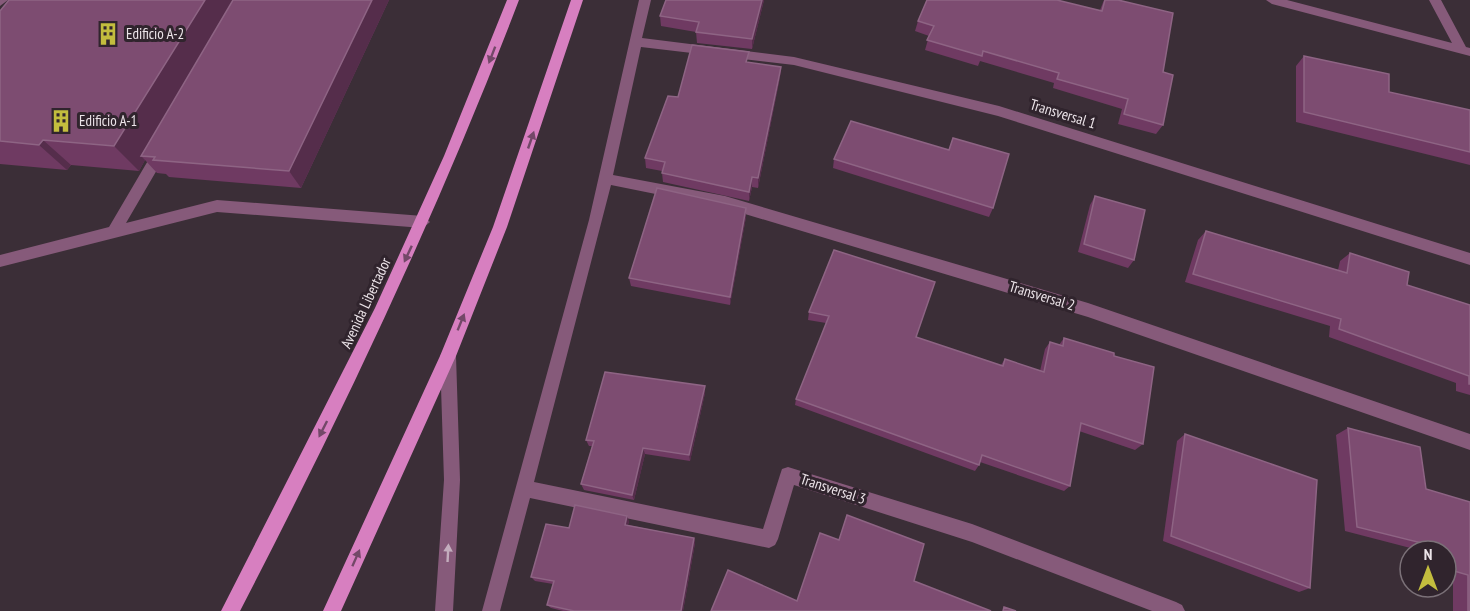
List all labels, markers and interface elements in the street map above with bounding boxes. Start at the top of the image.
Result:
building icon: Edificio A-2 [95,21,121,47]
place label: Edificio A-2 [126,24,184,43]
one-way arrow [487,46,497,64]
street label: Transversal 1 [1028,95,1098,133]
building icon: Edificio A-1 [48,108,74,134]
place label: Edificio A-1 [79,111,137,130]
one-way arrow [526,131,536,149]
one-way arrow [404,245,413,262]
street label: Avenida Libertador [336,254,395,351]
street label: Transversal 2 [1007,277,1077,315]
one-way arrow [457,313,466,331]
one-way arrow [318,421,328,438]
street label: Transversal 3 [798,469,868,508]
north arrow [1398,539,1458,599]
one-way arrow [443,543,452,562]
text: N [1424,544,1432,564]
one-way arrow [352,549,361,566]

